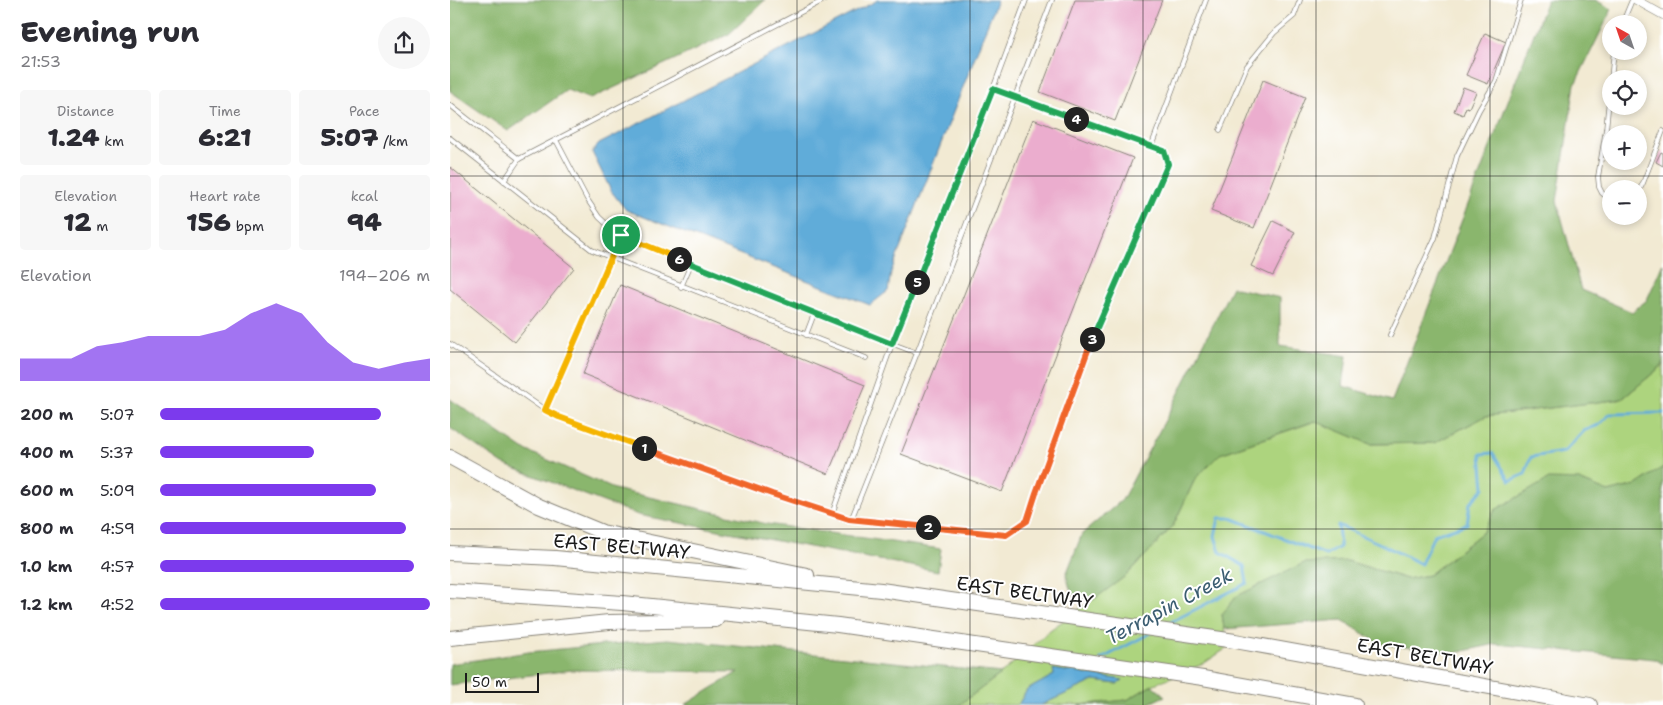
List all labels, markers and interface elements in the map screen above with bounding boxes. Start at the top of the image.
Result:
text: Evening run [20,13,199,51]
north arrow [1602,15,1648,60]
map controls [1602,15,1647,225]
button: share [378,17,430,69]
text: 21:53 [20,51,61,72]
button: locate [1602,70,1647,115]
text: Distance [57,102,114,120]
text: Time [209,102,241,120]
text: Pace [349,102,380,120]
pin: 4 [1064,106,1088,132]
text: 4 [1072,110,1081,128]
text: 1.24 [47,120,100,154]
text: 6:21 [198,120,252,154]
text: 5:07 [320,120,378,154]
button: + [1602,125,1647,170]
text: km [100,132,124,150]
text: /km [378,132,408,150]
button: − [1602,180,1647,225]
text: Elevation [54,187,117,205]
text: Heart rate [189,187,261,205]
text: kcal [351,187,378,205]
text: 12 [63,205,92,239]
text: 156 [186,205,231,239]
text: 94 [347,205,382,239]
pin [600,214,642,256]
text: m [92,217,108,235]
text: bpm [231,217,264,235]
icon: arrive [607,221,635,249]
pin: 6 [666,246,692,272]
text: 6 [675,250,684,268]
text: Elevation [20,265,92,286]
text: 194–206 m [339,265,430,286]
pin: 5 [904,270,930,294]
text: 5 [913,273,922,291]
pin: 3 [1080,326,1104,352]
text: 3 [1088,330,1097,348]
text: 200 m [20,404,73,425]
text: 5:07 [100,404,135,425]
pin: 1 [632,436,656,460]
text: 1 [641,439,648,457]
text: 400 m [20,442,74,463]
text: 5:37 [100,442,134,463]
text: 600 m [20,480,74,501]
text: 5:09 [100,480,135,501]
pin: 2 [916,514,940,540]
text: 800 m [20,518,74,539]
text: 4:59 [100,518,135,539]
text: 2 [924,518,933,536]
street label: EAST BELTWAY [552,528,692,565]
text: 1.0 km [20,556,72,577]
text: 4:57 [100,556,135,577]
water label: Terrapin Creek [1101,561,1238,651]
street label: EAST BELTWAY [955,571,1095,615]
text: 1.2 km [20,594,73,615]
text: 4:52 [100,594,135,615]
street label: EAST BELTWAY [1355,632,1495,681]
scale bar [465,670,539,693]
text: 50 m [472,673,507,691]

